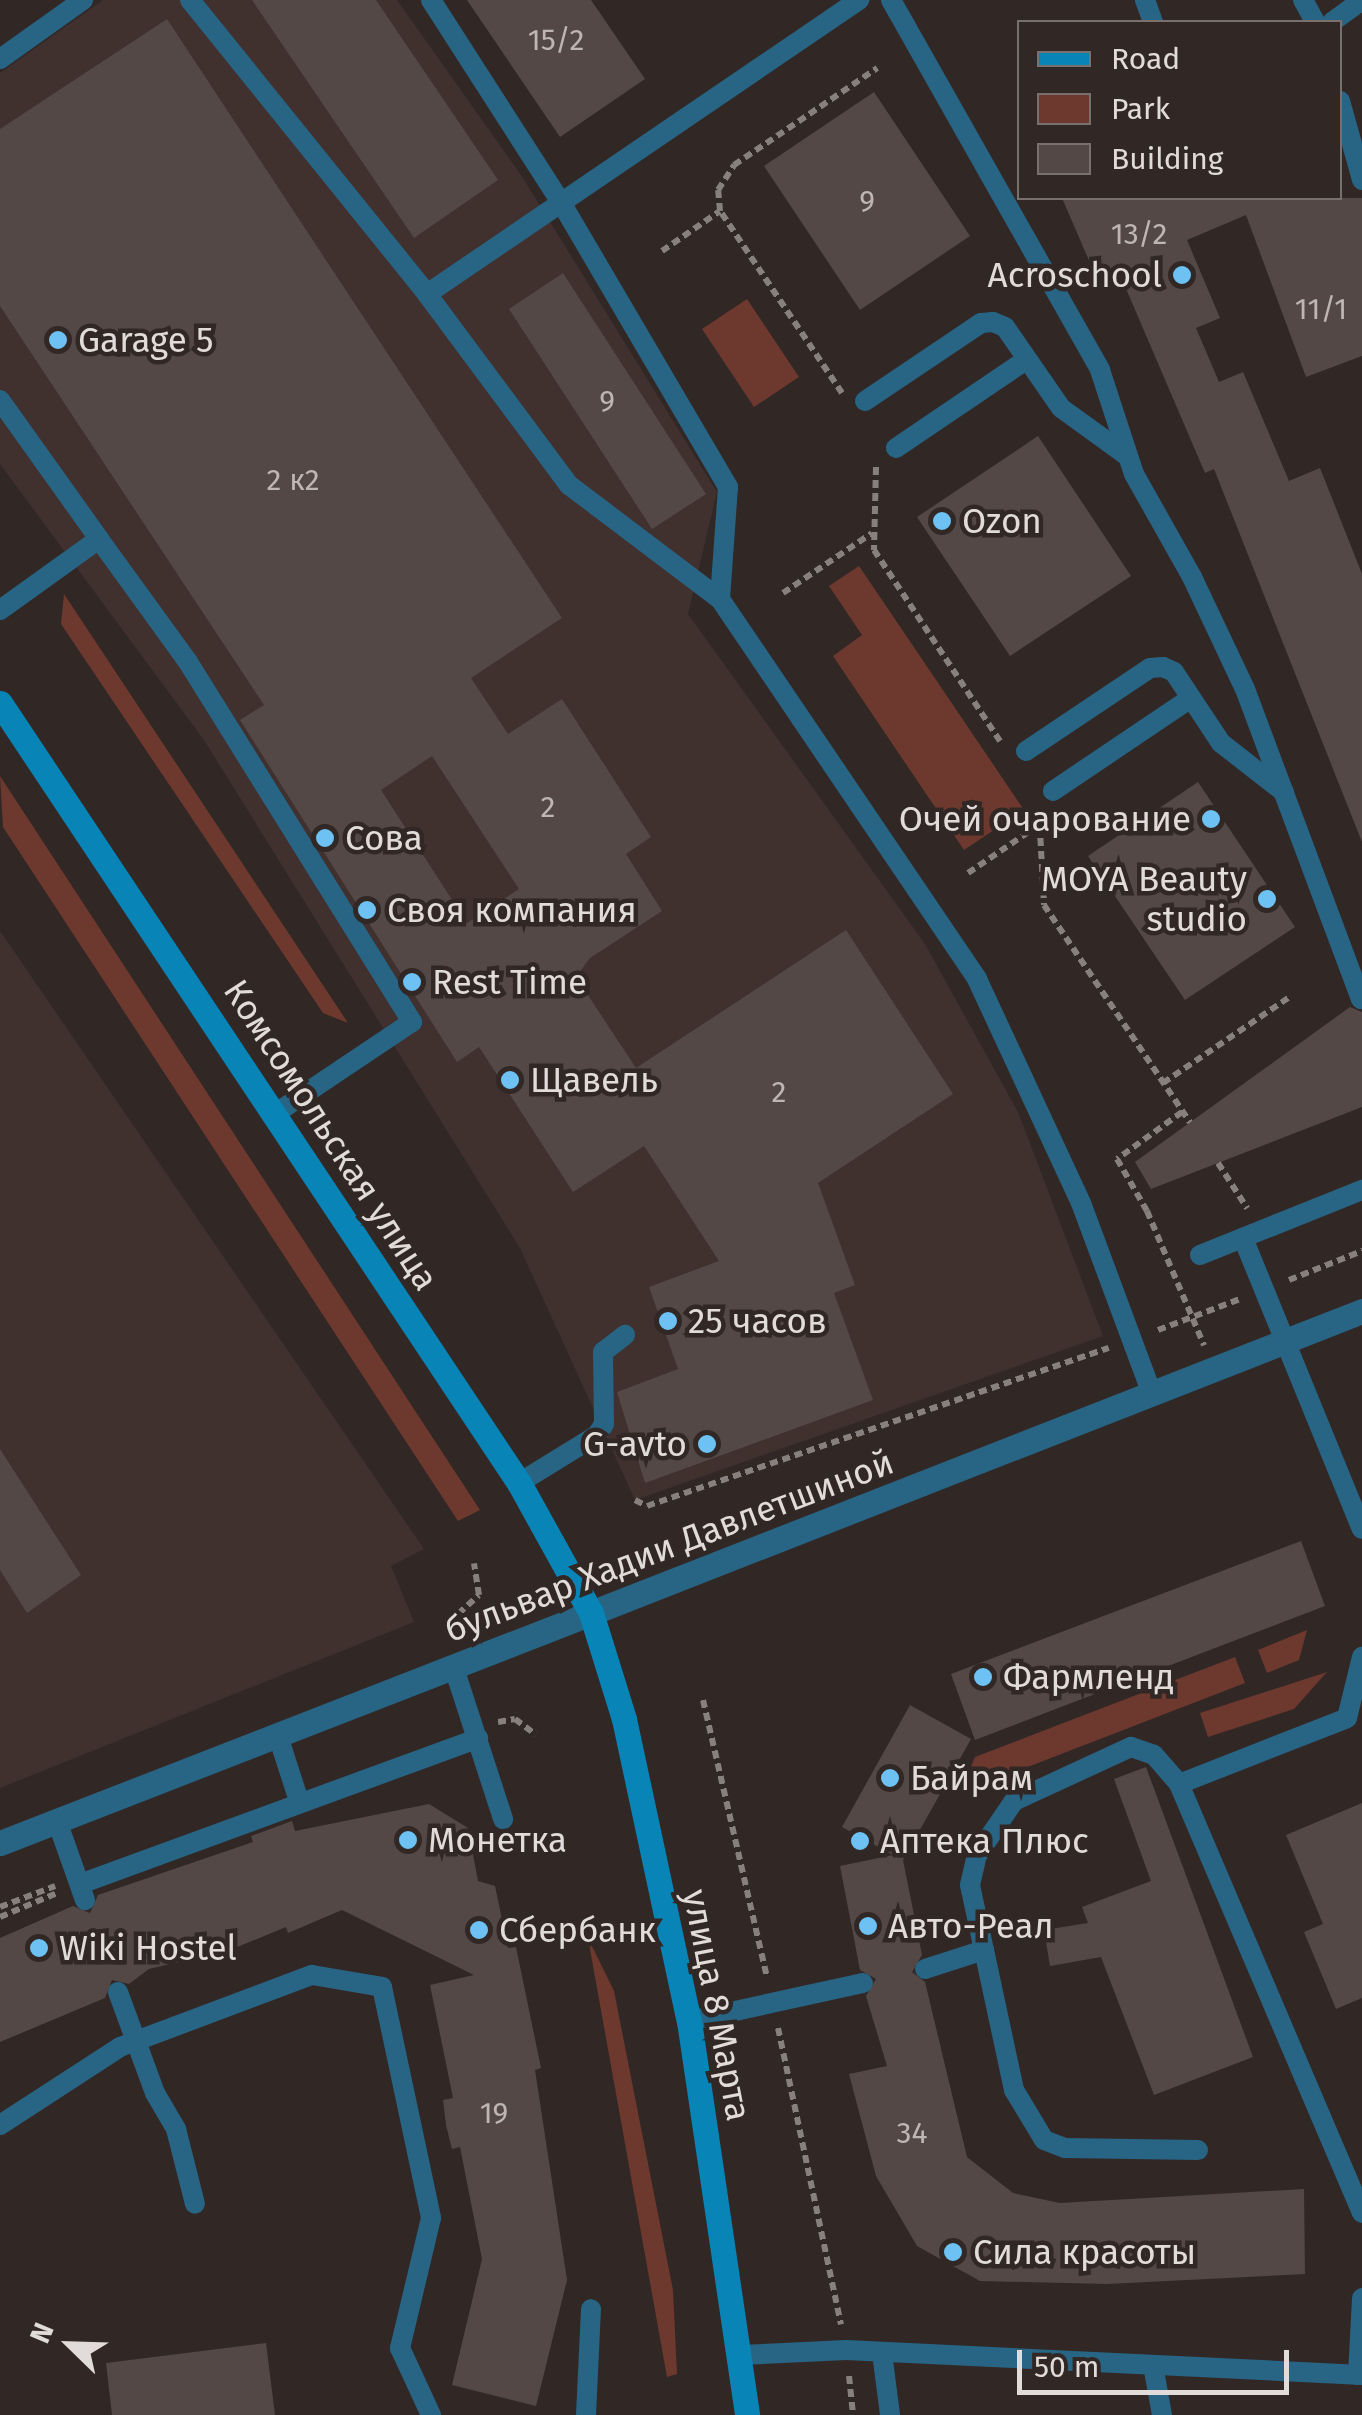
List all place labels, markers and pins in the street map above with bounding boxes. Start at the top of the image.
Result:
place label: Acroschool [988,254,1162,296]
marker: Acroschool [1171,264,1193,286]
place label: Garage 5 [78,319,214,361]
marker: Garage 5 [47,329,69,351]
place label: Ozon [962,500,1042,542]
marker: Ozon [931,510,953,532]
place label: Очей очарование [899,798,1191,840]
marker: Очей очарование [1200,808,1222,830]
place label: Сова [345,817,423,859]
marker: Сова [314,827,336,849]
place label: MOYA Beauty studio [1041,858,1247,940]
marker: MOYA Beauty studio [1256,888,1278,910]
place label: Своя компания [387,889,637,931]
marker: Своя компания [356,899,378,921]
place label: Rest Time [432,961,587,1003]
marker: Rest Time [401,971,423,993]
place label: Щавель [530,1059,658,1101]
marker: Щавель [499,1069,521,1091]
place label: 25 часов [688,1300,827,1342]
marker: 25 часов [657,1310,679,1332]
place label: G-avto [583,1423,687,1465]
marker: G-avto [696,1433,718,1455]
place label: Фармленд [1003,1656,1174,1698]
marker: Фармленд [972,1666,994,1688]
place label: Байрам [910,1757,1033,1799]
marker: Байрам [879,1767,901,1789]
place label: Монетка [428,1819,567,1861]
place label: Аптека Плюс [880,1820,1089,1862]
marker: Монетка [397,1829,419,1851]
marker: Аптека Плюс [849,1830,871,1852]
place label: Авто-Реал [888,1905,1054,1947]
place label: Сбербанк [499,1909,656,1951]
marker: Авто-Реал [857,1915,879,1937]
marker: Сбербанк [468,1919,490,1941]
place label: Wiki Hostel [59,1927,237,1969]
marker: Wiki Hostel [28,1937,50,1959]
place label: Сила красоты [973,2231,1196,2273]
marker: Сила красоты [942,2241,964,2263]

